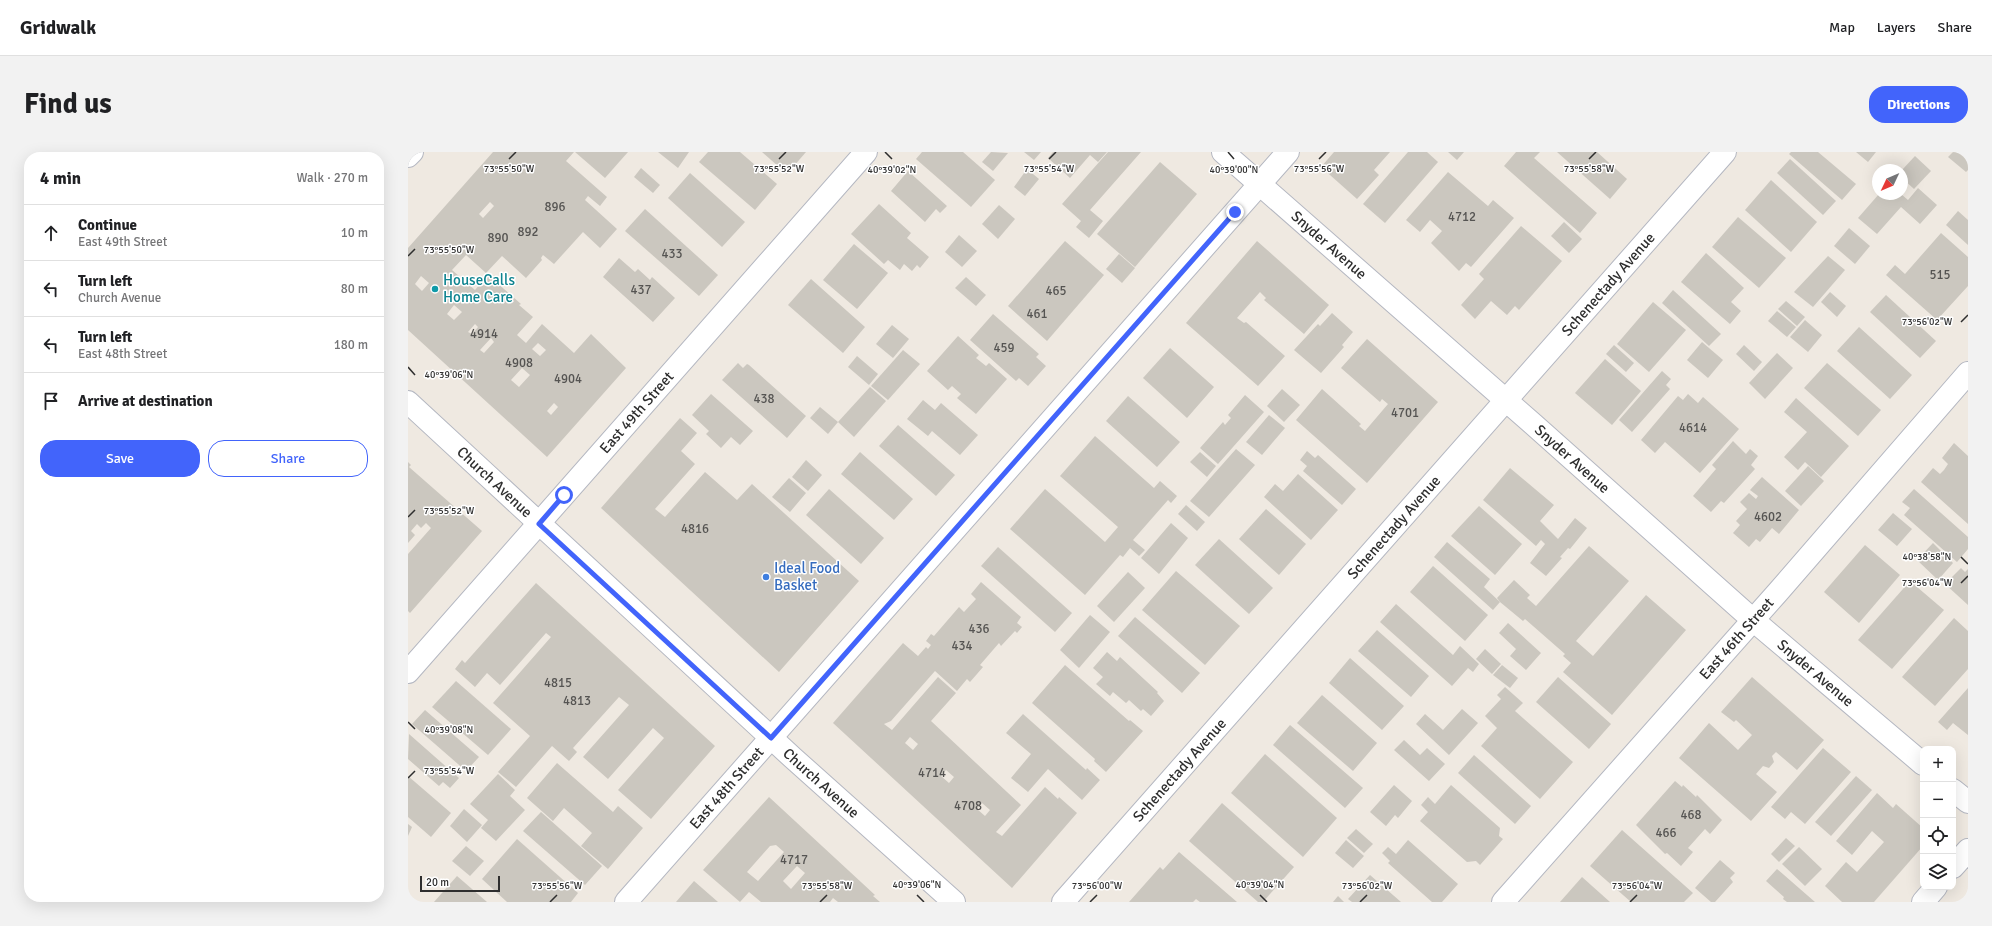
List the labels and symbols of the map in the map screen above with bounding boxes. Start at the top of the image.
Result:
text: 73°55'50"W [484,163,535,175]
text: 73°55'52"W [754,163,805,175]
text: 73°55'54"W [1024,163,1075,175]
text: 73°55'56"W [1294,163,1345,175]
text: 73°55'58"W [1564,163,1615,175]
text: 40°39'02"N [868,164,916,176]
text: 40°39'00"N [1210,164,1258,176]
north arrow [1872,164,1908,200]
house number: 896 [544,199,566,215]
route end [1226,203,1244,221]
street label: Snyder Avenue [1288,207,1370,283]
house number: 4712 [1448,209,1476,225]
house number: 892 [517,224,539,240]
street label: Schenectady Avenue [1558,229,1659,340]
house number: 890 [487,230,509,246]
text: 73°55'50"W [424,244,475,256]
house number: 433 [661,246,683,262]
house number: 515 [1929,267,1951,283]
place label: HouseCalls Home Care [443,271,515,306]
house number: 437 [630,282,652,298]
house number: 465 [1045,283,1067,299]
marker: HouseCalls Home Care [430,284,440,294]
house number: 461 [1026,306,1048,322]
text: 73°56'02"W [1902,316,1953,328]
house number: 4914 [470,326,498,342]
house number: 459 [993,340,1015,356]
house number: 4908 [505,355,533,371]
street label: East 49th Street [596,368,678,457]
text: 40°39'06"N [425,369,473,381]
house number: 4904 [554,371,582,387]
house number: 438 [753,391,775,407]
house number: 4701 [1391,405,1419,421]
house number: 4614 [1679,420,1707,436]
street label: Snyder Avenue [1531,421,1614,497]
street label: Church Avenue [453,443,536,521]
street label: Schenectady Avenue [1343,472,1444,583]
route start [555,486,573,504]
text: 73°55'52"W [424,505,475,517]
house number: 4602 [1754,509,1782,525]
house number: 4816 [681,521,709,537]
text: 40°38'58"N [1903,551,1951,563]
place label: Ideal Food Basket [774,559,840,594]
marker: Ideal Food Basket [761,572,771,582]
text: 73°56'04"W [1902,577,1953,589]
street label: East 46th Street [1696,594,1778,683]
house number: 436 [968,621,990,637]
street label: Snyder Avenue [1774,636,1857,710]
house number: 434 [951,638,973,654]
house number: 4815 [544,675,572,691]
house number: 4813 [563,693,591,709]
street label: Schenectady Avenue [1129,715,1230,825]
text: 40°39'08"N [425,724,473,736]
street label: East 48th Street [686,743,767,833]
street label: Church Avenue [779,744,863,822]
text: 73°55'54"W [424,765,475,777]
house number: 4714 [918,765,946,781]
house number: 4708 [954,798,982,814]
house number: 468 [1680,807,1702,823]
house number: 466 [1655,825,1677,841]
house number: 4717 [780,852,808,868]
scale bar [420,874,500,893]
text: 40°39'06"N [893,879,941,891]
text: 40°39'04"N [1236,879,1284,891]
text: 73°55'56"W [532,880,583,892]
text: 73°55'58"W [802,880,853,892]
text: 73°56'00"W [1072,880,1123,892]
text: 73°56'02"W [1342,880,1393,892]
text: 73°56'04"W [1612,880,1663,892]

